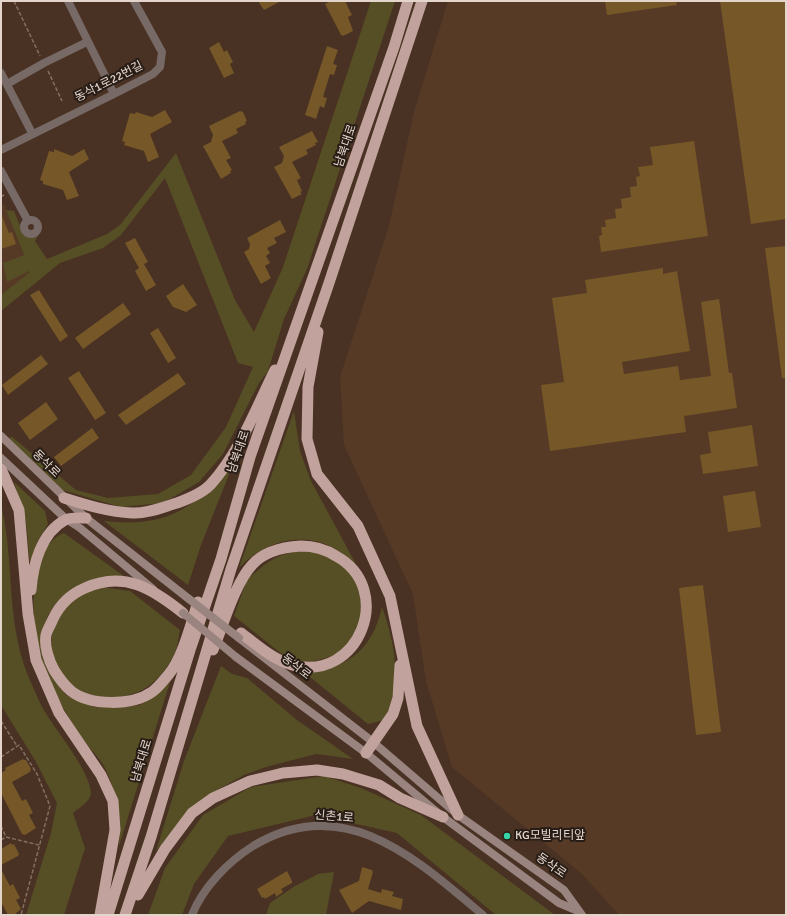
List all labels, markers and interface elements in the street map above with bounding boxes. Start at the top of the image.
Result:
street label: 동삭1로22번길 [72,59,146,105]
street label: 남북대로 [332,123,360,169]
street label: 남북대로 [225,429,253,475]
street label: 동삭로 [29,447,63,481]
street label: 동삭로 [279,651,313,683]
street label: 남북대로 [129,738,155,784]
street label: 신촌1로 [314,808,354,826]
place label: KG모빌리티앞 [515,829,585,843]
marker: KG모빌리티앞 [502,831,512,841]
street label: 동삭로 [533,851,569,881]

